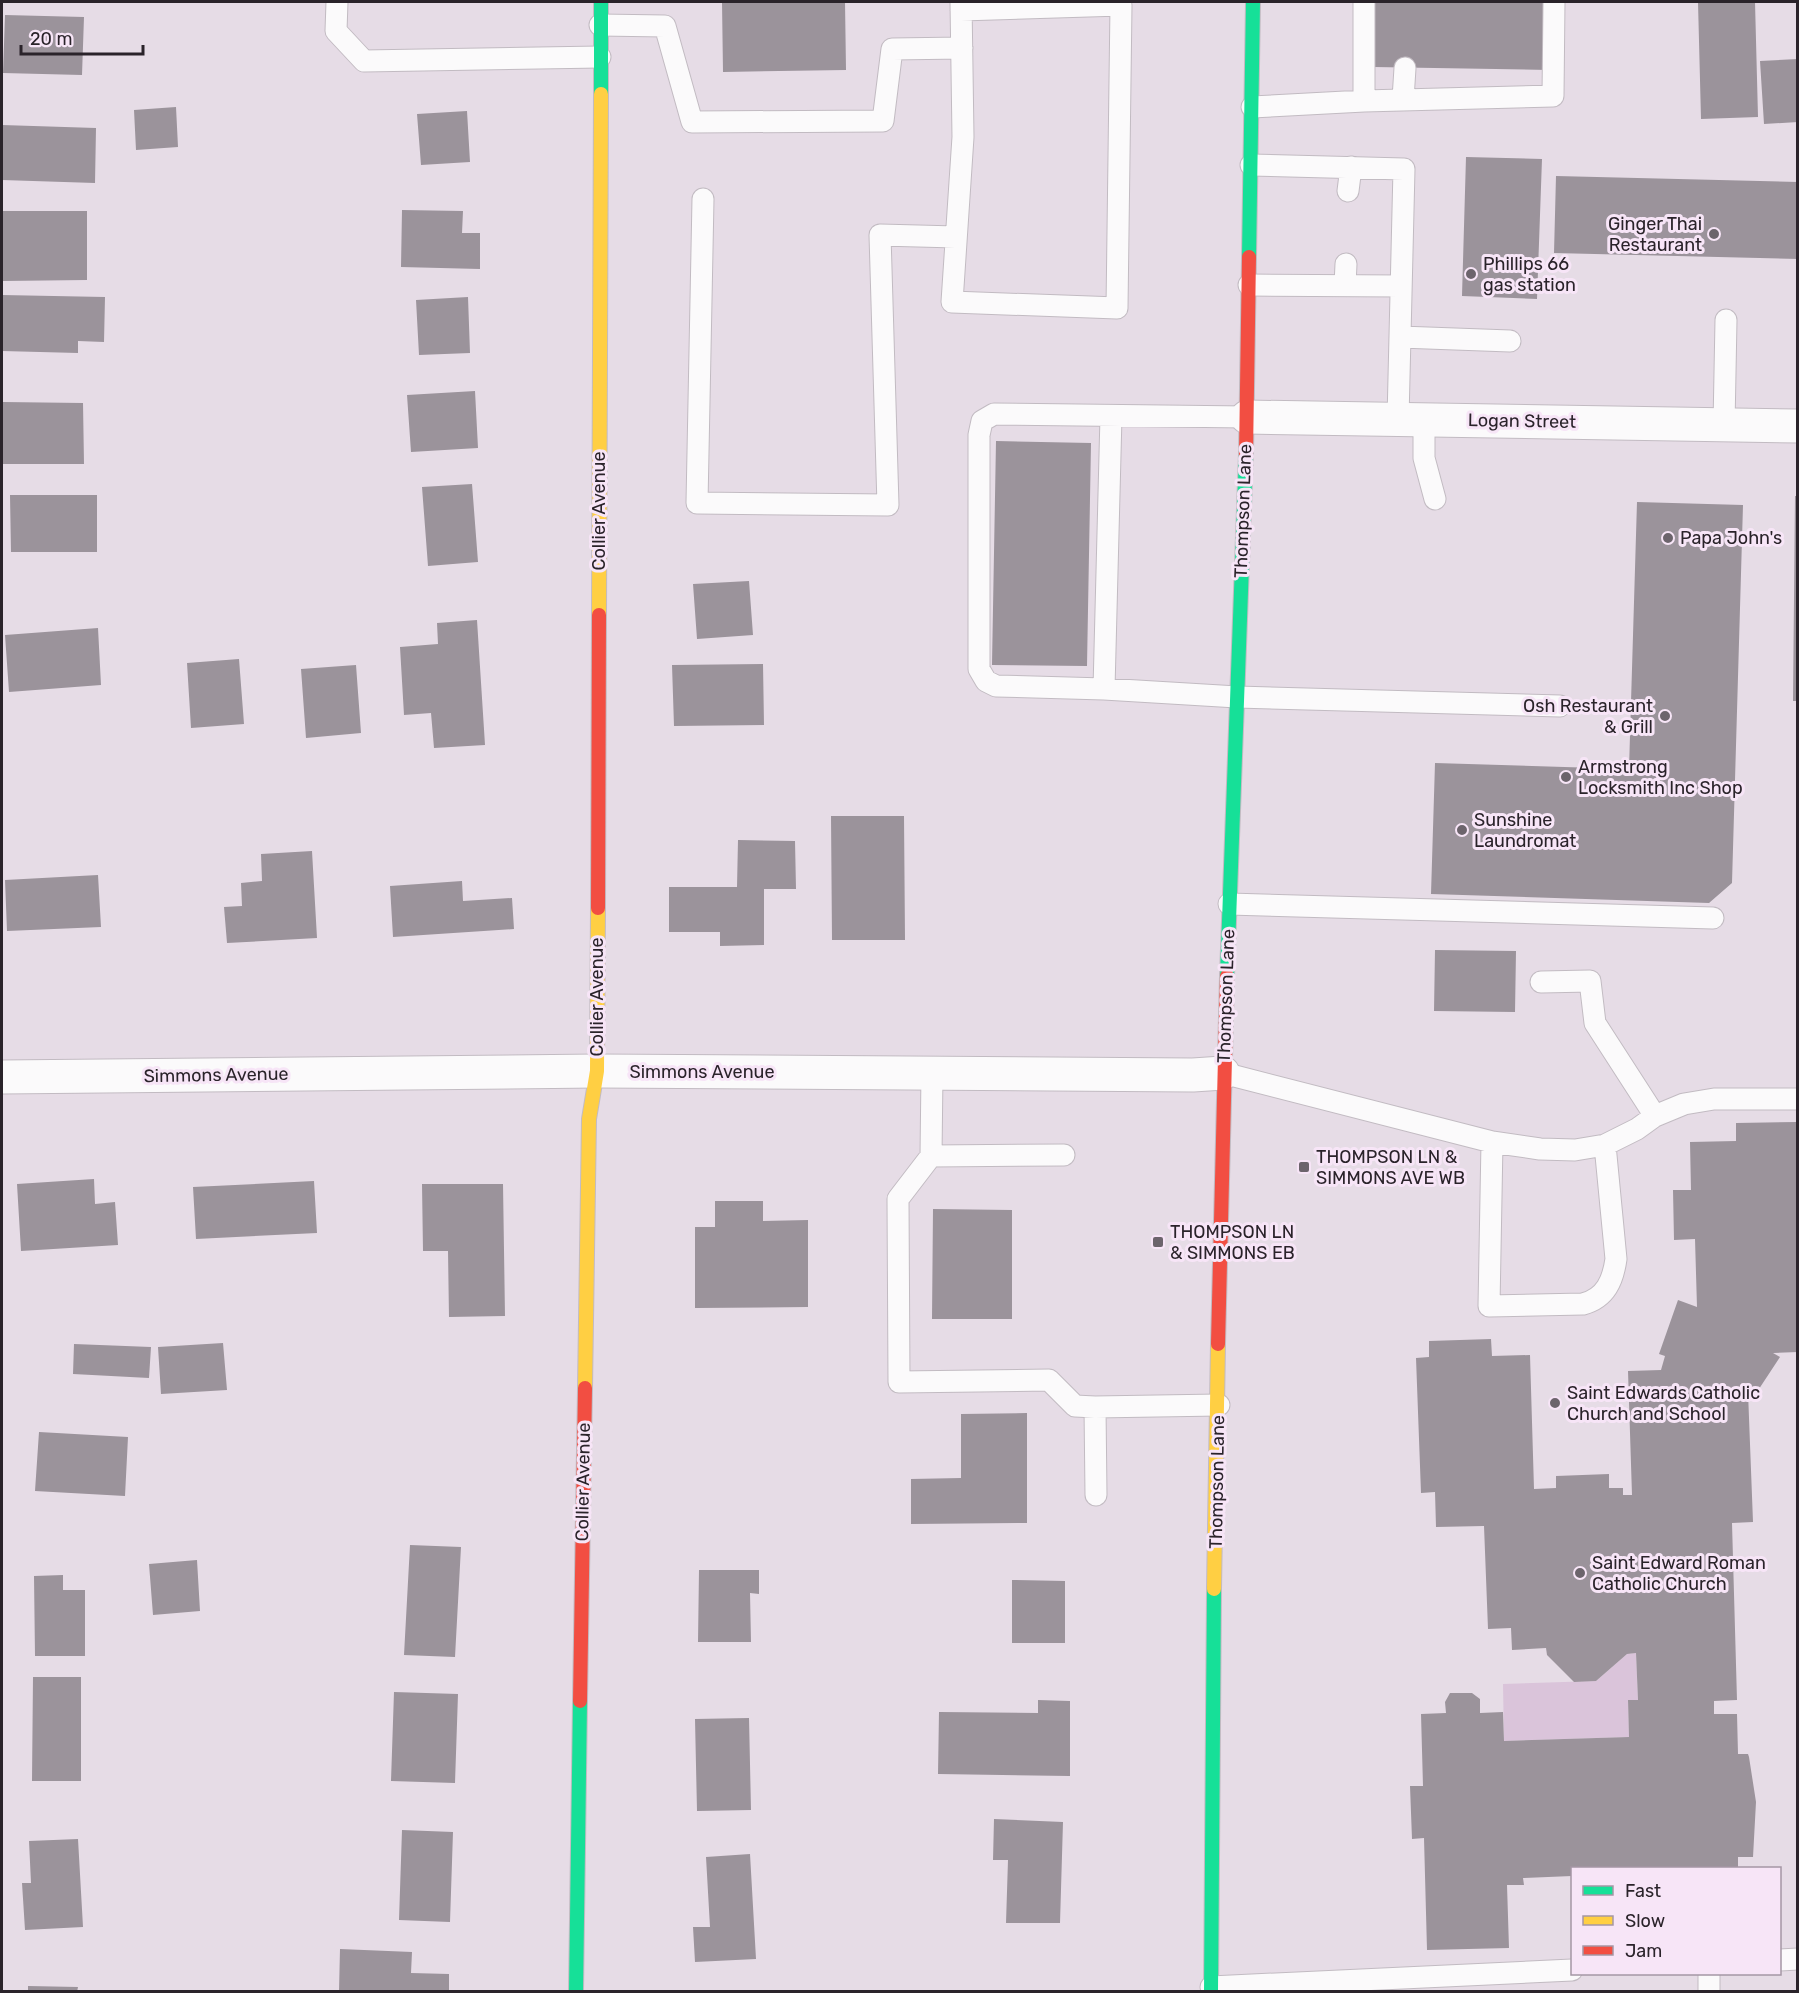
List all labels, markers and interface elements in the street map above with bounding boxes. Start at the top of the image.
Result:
scale bar [21,18,142,56]
text: 20 m [30,28,72,50]
place label: Ginger Thai Restaurant [1608,213,1702,256]
marker: Ginger Thai Restaurant [1707,227,1721,241]
place label: Phillips 66 gas station [1483,253,1576,296]
marker: Phillips 66 gas station [1464,267,1478,281]
street label: Logan Street [1468,409,1576,433]
street label: Thompson Lane [1230,444,1256,578]
street label: Collier Avenue [588,452,610,570]
place label: Papa John's [1680,527,1782,549]
marker: Papa John's [1661,531,1675,545]
place label: Osh Restaurant & Grill [1523,695,1653,738]
marker: Osh Restaurant & Grill [1658,709,1672,723]
place label: Armstrong Locksmith Inc Shop [1578,756,1743,799]
marker: Armstrong Locksmith Inc Shop [1559,770,1573,784]
place label: Sunshine Laundromat [1474,809,1576,852]
marker: Sunshine Laundromat [1455,823,1469,837]
street label: Thompson Lane [1213,929,1239,1063]
street label: Collier Avenue [586,938,608,1056]
street label: Simmons Avenue [630,1061,774,1083]
street label: Simmons Avenue [143,1063,289,1087]
place label: THOMPSON LN & SIMMONS AVE WB [1316,1146,1465,1189]
marker: THOMPSON LN & SIMMONS AVE WB [1297,1160,1311,1174]
place label: THOMPSON LN & SIMMONS EB [1170,1221,1295,1264]
marker: THOMPSON LN & SIMMONS EB [1151,1235,1165,1249]
place label: Saint Edwards Catholic Church and School [1567,1382,1760,1425]
marker: Saint Edwards Catholic Church and School [1548,1396,1562,1410]
street label: Thompson Lane [1205,1415,1229,1549]
street label: Collier Avenue [571,1422,595,1542]
place label: Saint Edward Roman Catholic Church [1592,1552,1766,1595]
marker: Saint Edward Roman Catholic Church [1573,1566,1587,1580]
legend [1571,1867,1781,1975]
text: Fast [1625,1880,1661,1902]
text: Slow [1625,1910,1665,1932]
text: Jam [1625,1940,1662,1962]

